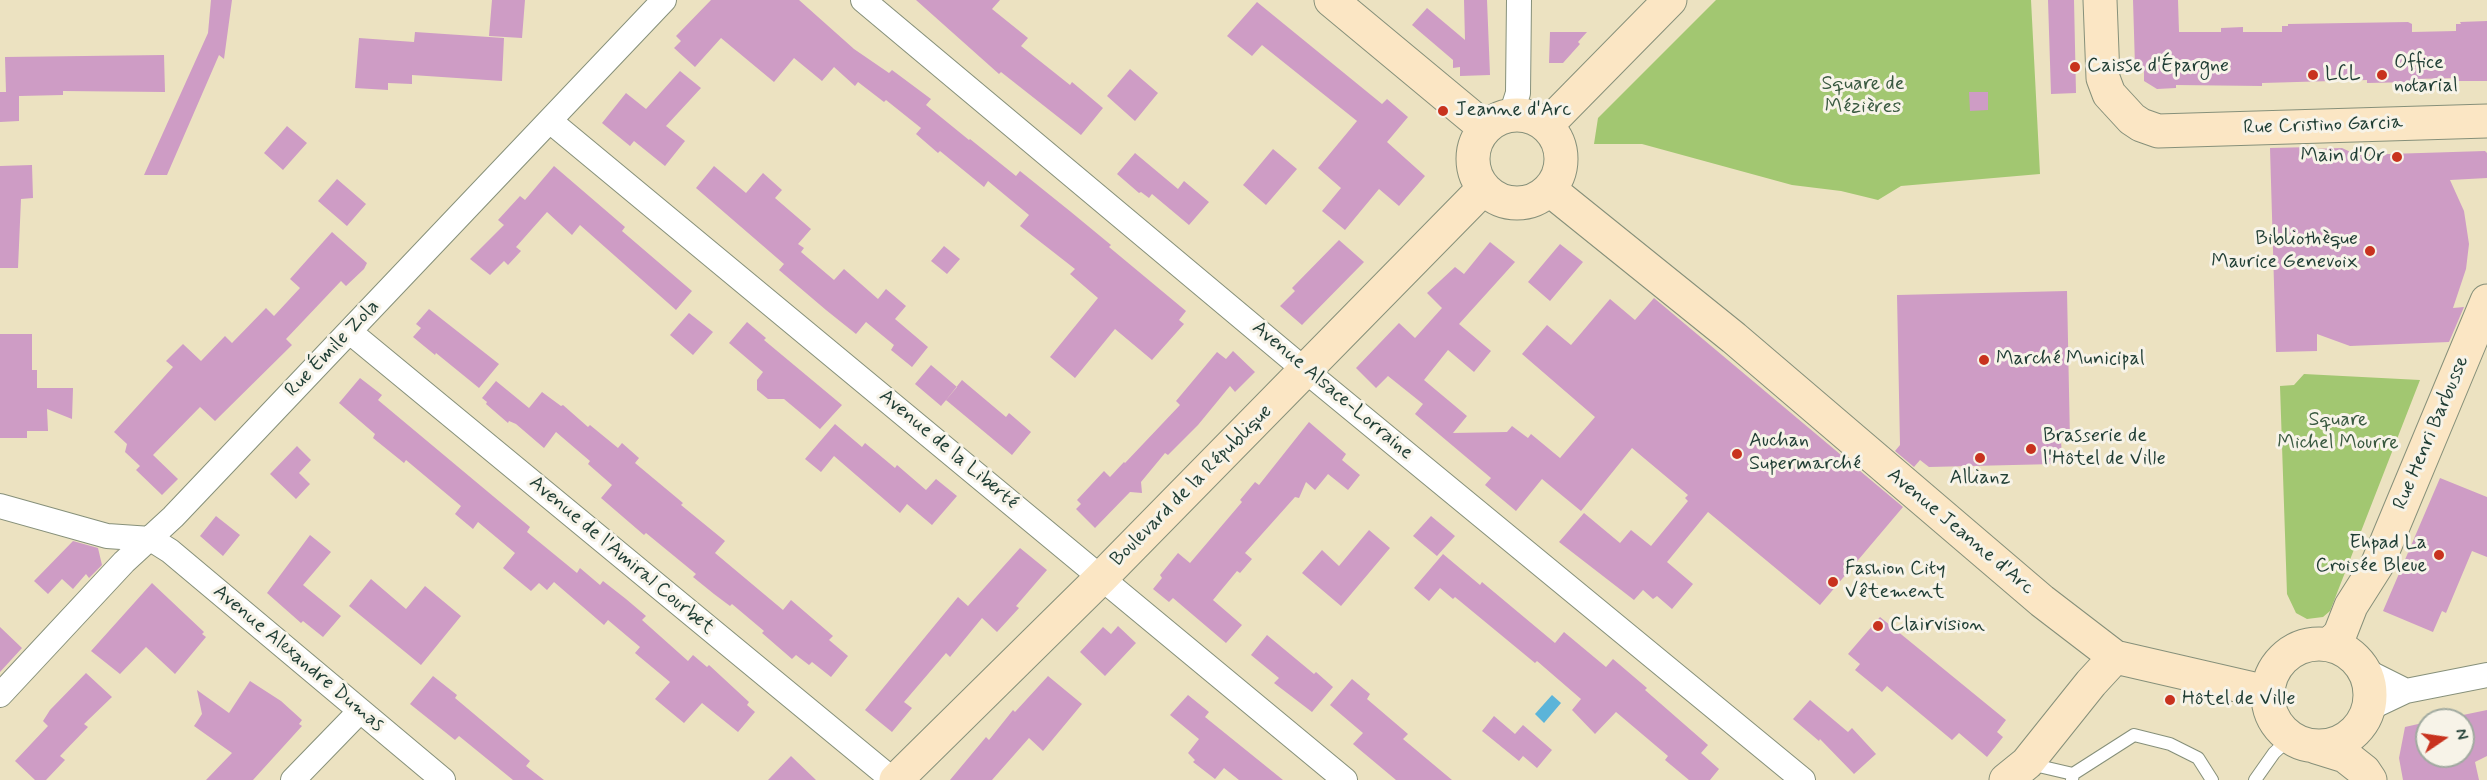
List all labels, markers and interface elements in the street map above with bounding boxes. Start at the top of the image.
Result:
place label: Office notarial [2394,52,2458,99]
place label: Caisse d'Épargne [2087,55,2229,79]
marker: Caisse d'Épargne [2068,60,2082,74]
place label: LCL [2325,63,2361,87]
marker: LCL [2306,68,2320,82]
marker: Office notarial [2375,68,2389,82]
park label: Square de Mézières [1821,73,1905,120]
place label: Jeanne d'Arc [1455,99,1572,123]
marker: Jeanne d'Arc [1436,104,1450,118]
street label: Rue Cristino Garcia [2243,111,2403,141]
place label: Main d'Or [2300,145,2385,169]
marker: Main d'Or [2390,150,2404,164]
place label: Bibliothèque Maurice Genevoix [2211,228,2358,275]
marker: Bibliothèque Maurice Genevoix [2363,244,2377,258]
street label: Rue Émile Zola [281,295,385,403]
street label: Avenue Alsace-Lorraine [1246,316,1418,466]
place label: Marché Municipal [1996,348,2145,372]
street label: Rue Henri Barbusse [2389,352,2475,514]
marker: Marché Municipal [1977,353,1991,367]
street label: Avenue de la Liberté [874,385,1022,515]
street label: Boulevard de la République [1106,400,1278,572]
park label: Square Michel Mourre [2277,409,2399,456]
place label: Brasserie de l'Hôtel de Ville [2043,425,2166,472]
place label: Auchan Supermarché [1749,430,1861,477]
marker: Brasserie de l'Hôtel de Ville [2024,442,2038,456]
marker: Auchan Supermarché [1730,447,1744,461]
marker: Allianz [1973,451,1987,465]
street label: Avenue Jeanne d'Arc [1882,463,2038,601]
place label: Allianz [1950,467,2010,491]
street label: Avenue de l'Amiral Courbet [523,471,719,641]
place label: Ehpad La Croisée Bleue [2316,532,2427,579]
marker: Ehpad La Croisée Bleue [2432,548,2446,562]
place label: Fashion City Vêtement [1845,558,1945,605]
marker: Fashion City Vêtement [1826,575,1840,589]
street label: Avenue Alexandre Dumas [207,580,389,738]
place label: Clairvision [1890,614,1985,638]
marker: Clairvision [1871,619,1885,633]
place label: Hôtel de Ville [2182,688,2295,712]
marker: Hôtel de Ville [2163,693,2177,707]
north arrow [2415,708,2475,768]
text: N [2450,727,2473,742]

